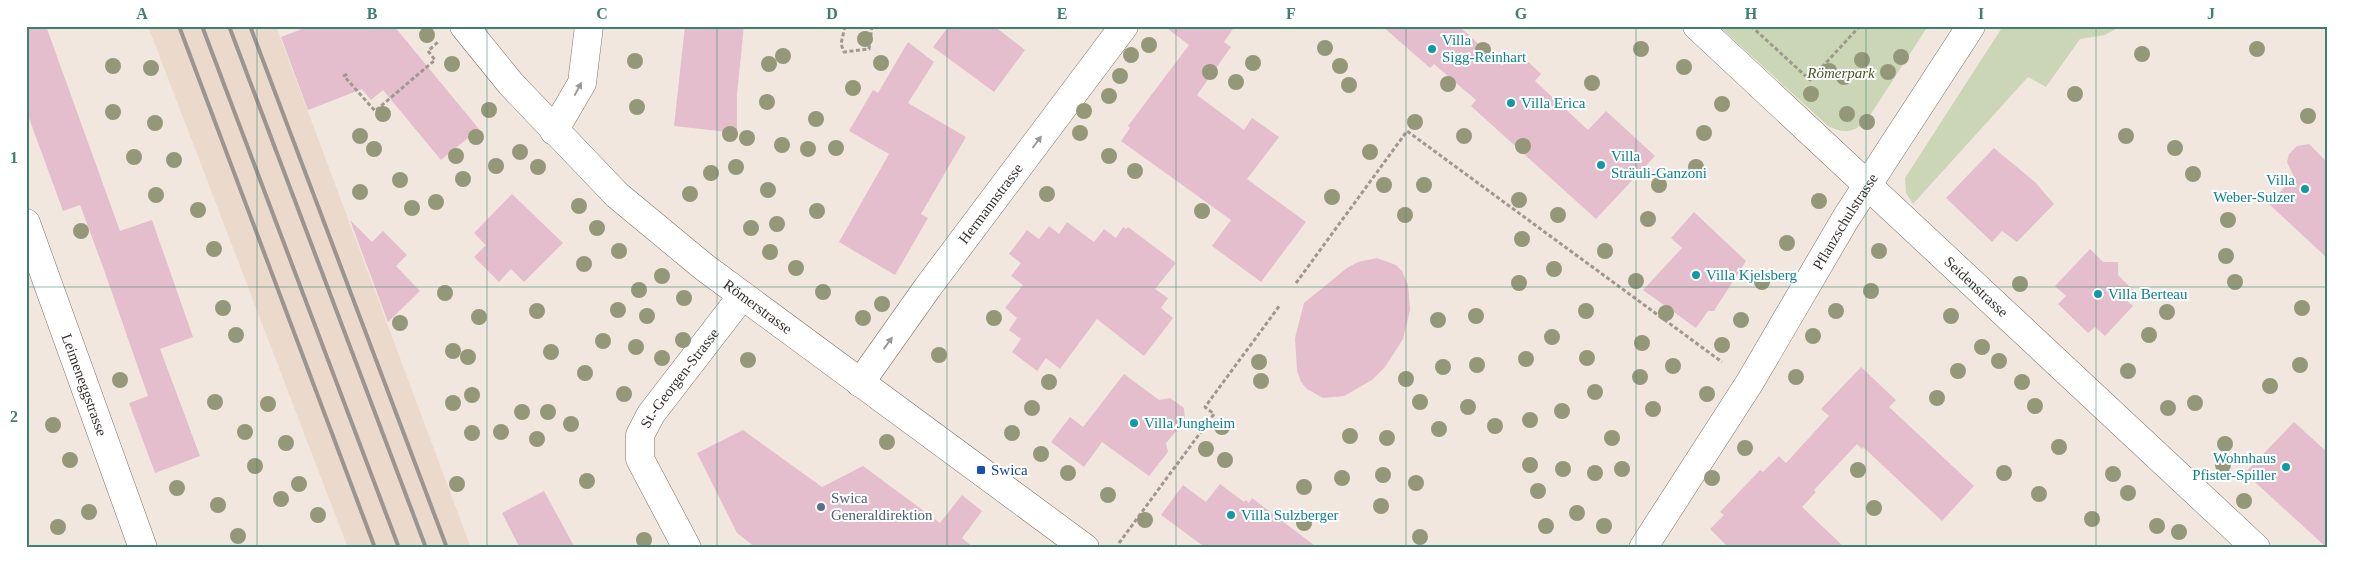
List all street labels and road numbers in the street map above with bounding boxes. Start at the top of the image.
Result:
street label: Hermannstrasse [955,160,1026,247]
street label: Pflanzschulstrasse [1810,170,1881,273]
street label: Seidenstrasse [1941,253,2011,320]
street label: Römerstrasse [721,276,795,337]
street label: St.-Georgen-Strasse [637,325,722,431]
street label: Leimeneggstrasse [59,332,110,438]

